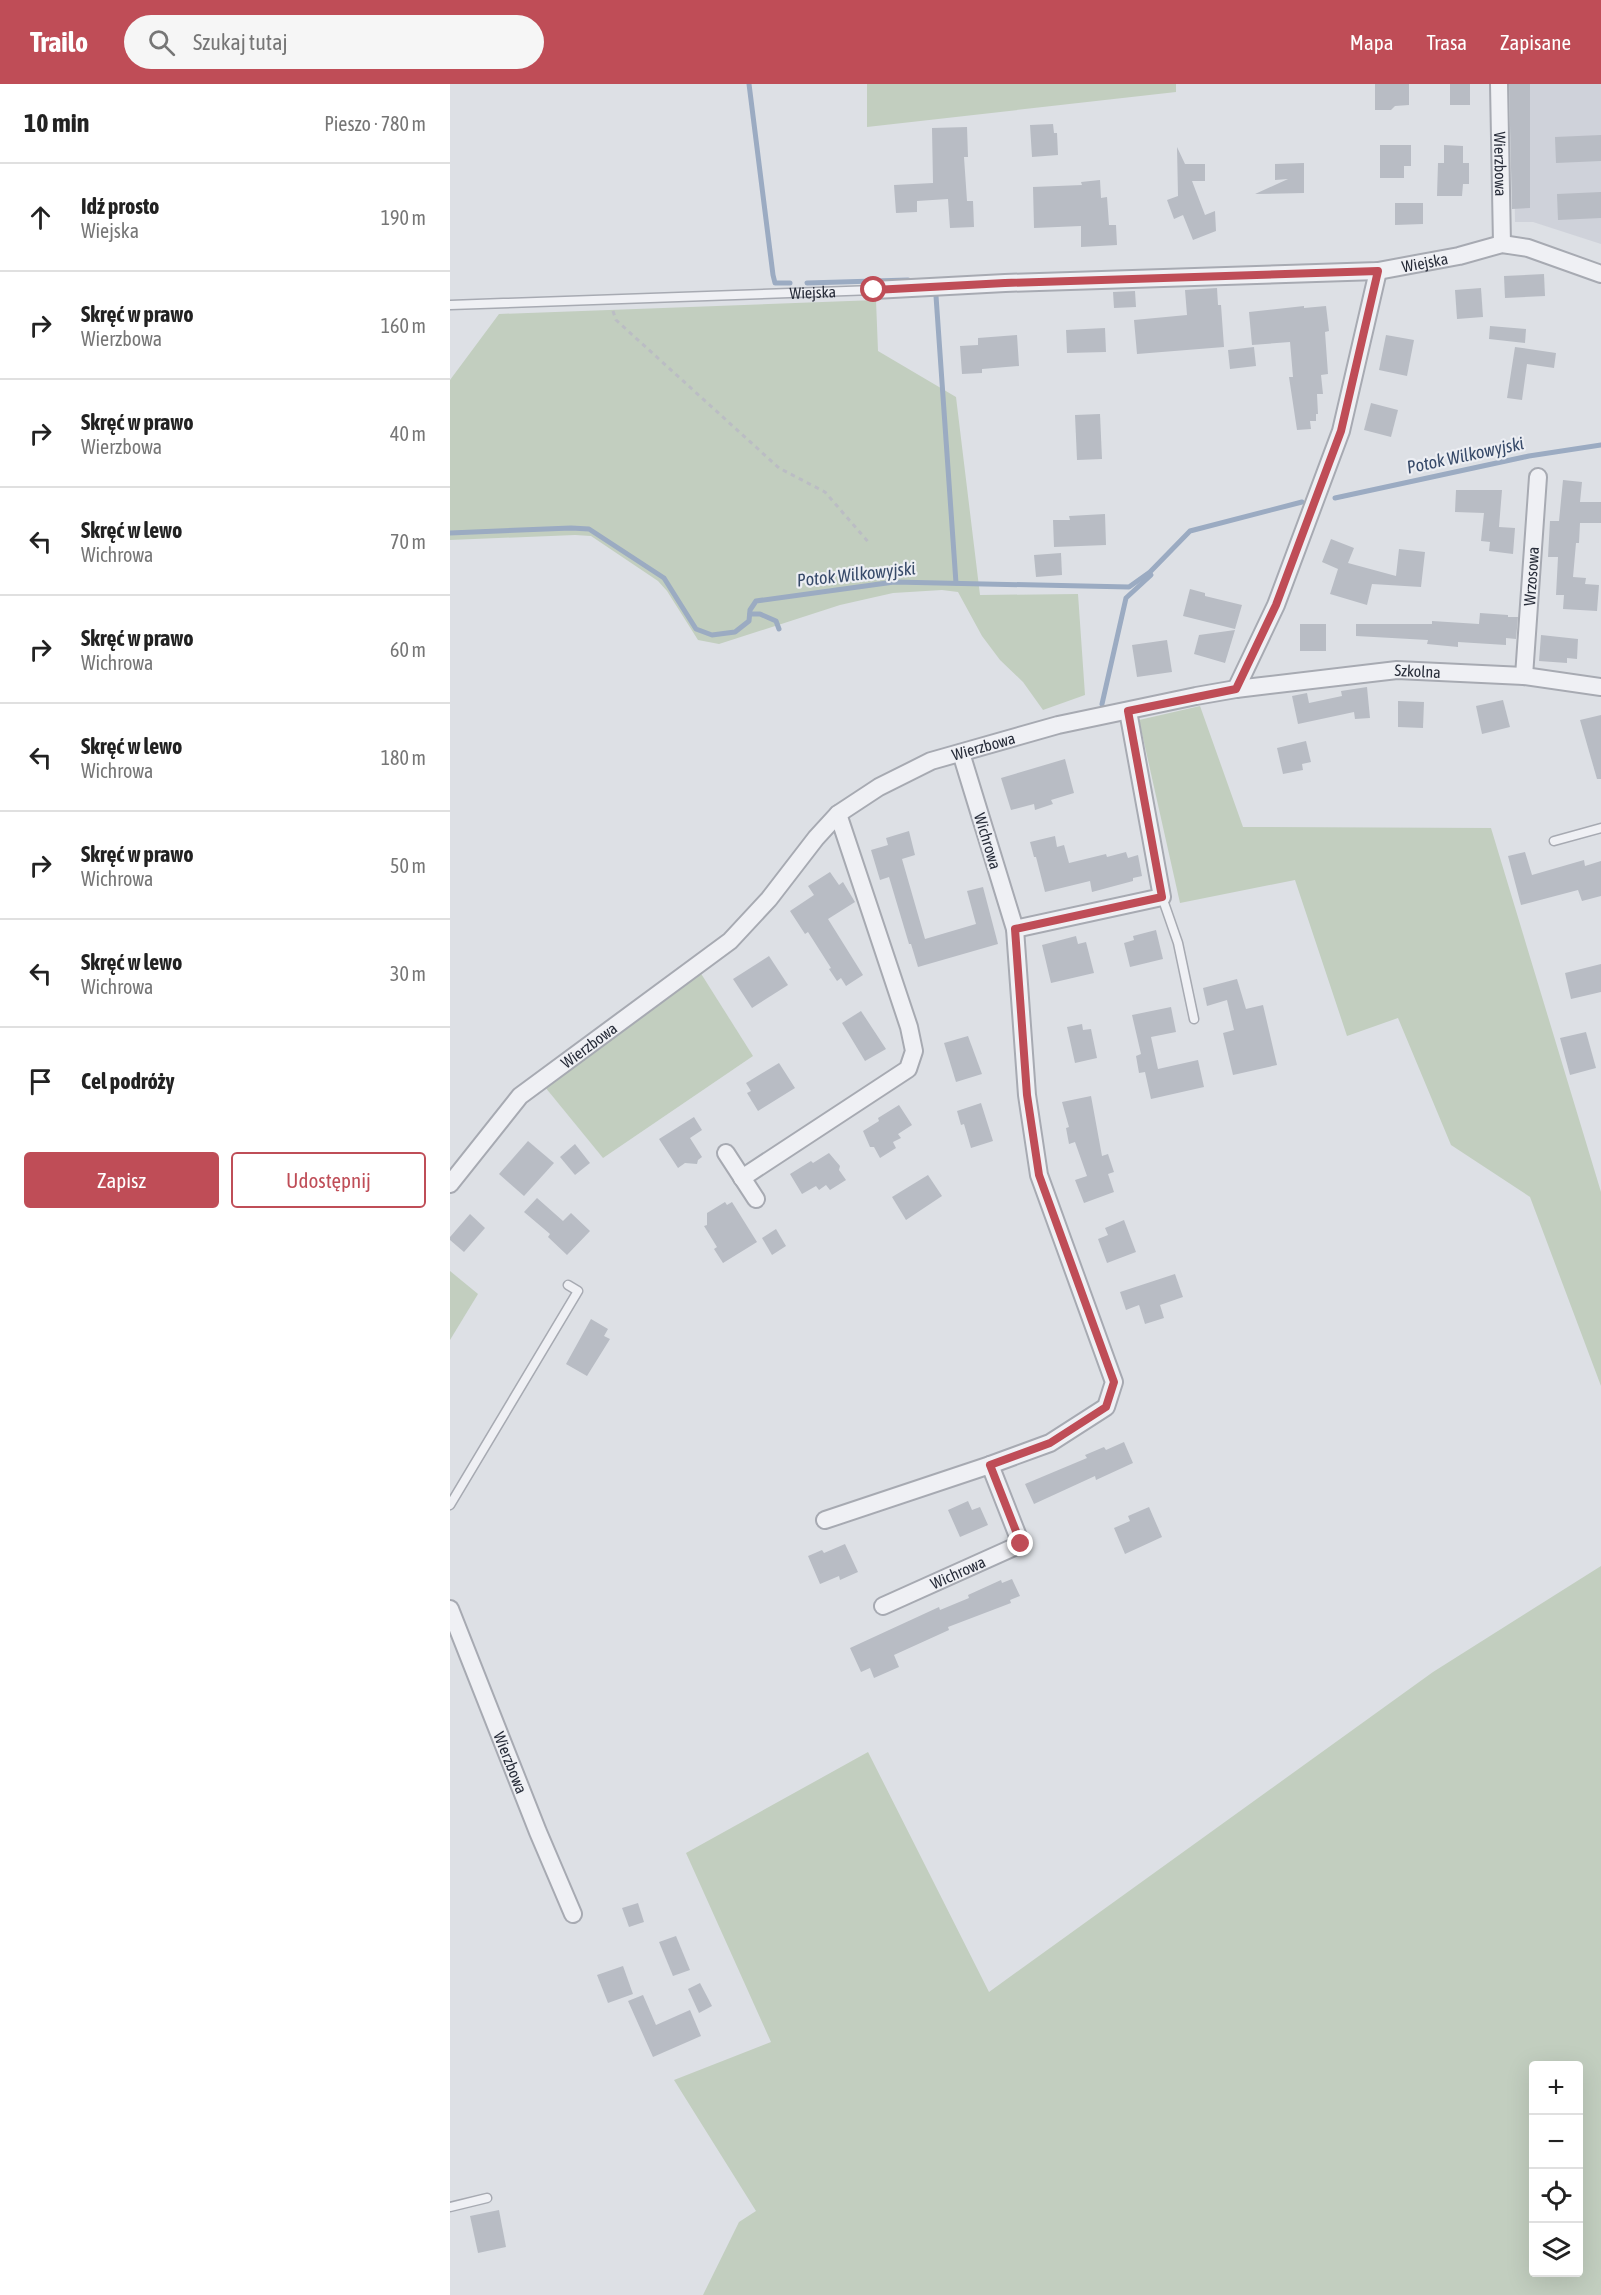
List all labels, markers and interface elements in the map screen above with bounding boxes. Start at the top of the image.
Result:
search box [124,15,544,69]
text: Trailo [30,26,88,58]
icon: search [145,26,178,59]
text: Szukaj tutaj [193,29,287,55]
text: Mapa [1350,30,1393,54]
text: Trasa [1426,30,1467,54]
text: Zapisane [1500,30,1571,54]
text: 10 min [24,108,89,138]
text: Pieszo · 780 m [324,112,426,135]
street label: Wierzbowa [1491,131,1510,197]
text: Idź prosto [81,193,159,219]
icon: ahead [24,201,57,234]
text: 190 m [381,206,426,229]
text: Wiejska [81,219,139,242]
street label: Wiejska [1400,249,1449,275]
route start [860,276,886,302]
street label: Wiejska [789,282,836,302]
text: Skręć w prawo [81,301,194,327]
icon: right [24,309,57,342]
text: 160 m [381,314,426,337]
text: Wierzbowa [81,327,162,350]
text: Skręć w prawo [81,409,194,435]
icon: right [24,417,57,450]
text: 40 m [390,422,426,445]
water label: Potok Wilkowyjski [1405,432,1525,478]
text: Wierzbowa [81,435,162,458]
text: Skręć w lewo [81,517,182,543]
icon: left [24,525,57,558]
text: 70 m [390,530,426,553]
text: Wichrowa [81,543,153,566]
street label: Wrzosowa [1520,546,1542,606]
water label: Potok Wilkowyjski [796,557,916,591]
text: Skręć w prawo [81,625,194,651]
icon: right [24,633,57,666]
text: 60 m [390,638,426,661]
text: Wichrowa [81,651,153,674]
street label: Szkolna [1394,661,1441,681]
street label: Wierzbowa [950,729,1017,764]
text: Skręć w lewo [81,733,182,759]
icon: left [24,741,57,774]
text: 180 m [381,746,426,769]
text: Wichrowa [81,759,153,782]
street label: Wichrowa [971,811,1005,871]
text: Skręć w prawo [81,841,194,867]
icon: right [24,849,57,882]
text: 50 m [390,854,426,877]
text: Wichrowa [81,867,153,890]
text: Skręć w lewo [81,949,182,975]
icon: left [24,957,57,990]
text: 30 m [390,962,426,985]
text: Wichrowa [81,975,153,998]
street label: Wierzbowa [557,1019,620,1072]
icon: arrive [24,1065,57,1098]
text: Cel podróży [81,1068,175,1094]
button: Zapisz [24,1152,219,1208]
button: Udostępnij [231,1152,426,1208]
route end [1007,1530,1033,1556]
street label: Wichrowa [928,1552,988,1592]
street label: Wierzbowa [490,1729,531,1796]
map controls [1529,2061,1583,2277]
button: + [1529,2061,1583,2115]
button: − [1529,2115,1583,2169]
button: locate [1529,2169,1583,2223]
button: layers [1529,2223,1583,2277]

